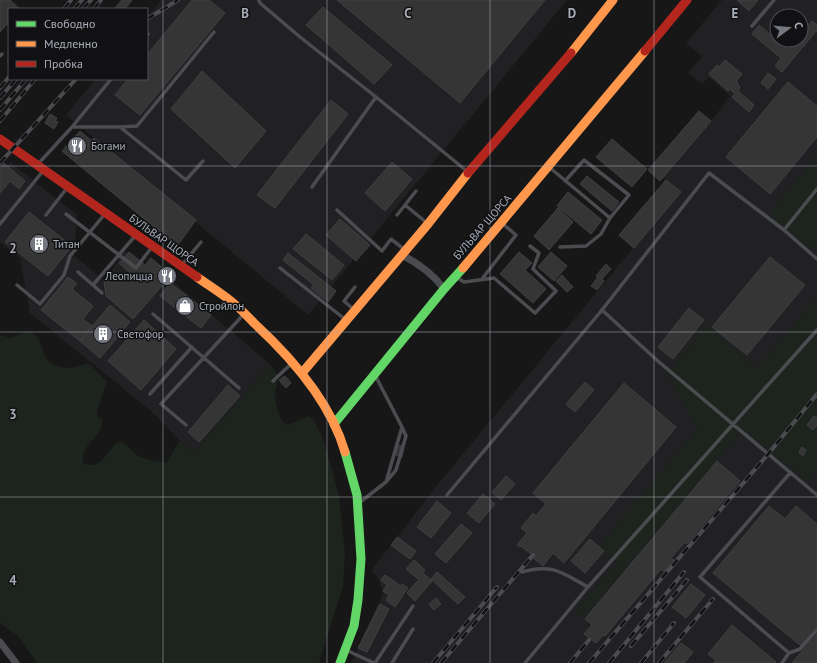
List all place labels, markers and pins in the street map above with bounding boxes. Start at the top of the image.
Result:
restaurant icon: Богами [66,135,88,157]
place label: Богами [91,139,126,153]
building icon: Титан [28,233,50,255]
place label: Титан [53,237,80,251]
restaurant icon: Леопицца [156,265,178,287]
place label: Леопицца [104,269,153,283]
shop icon: Стройлон [174,295,196,317]
place label: Стройлон [199,299,244,313]
building icon: Светофор [92,323,114,345]
place label: Светофор [117,327,164,341]

